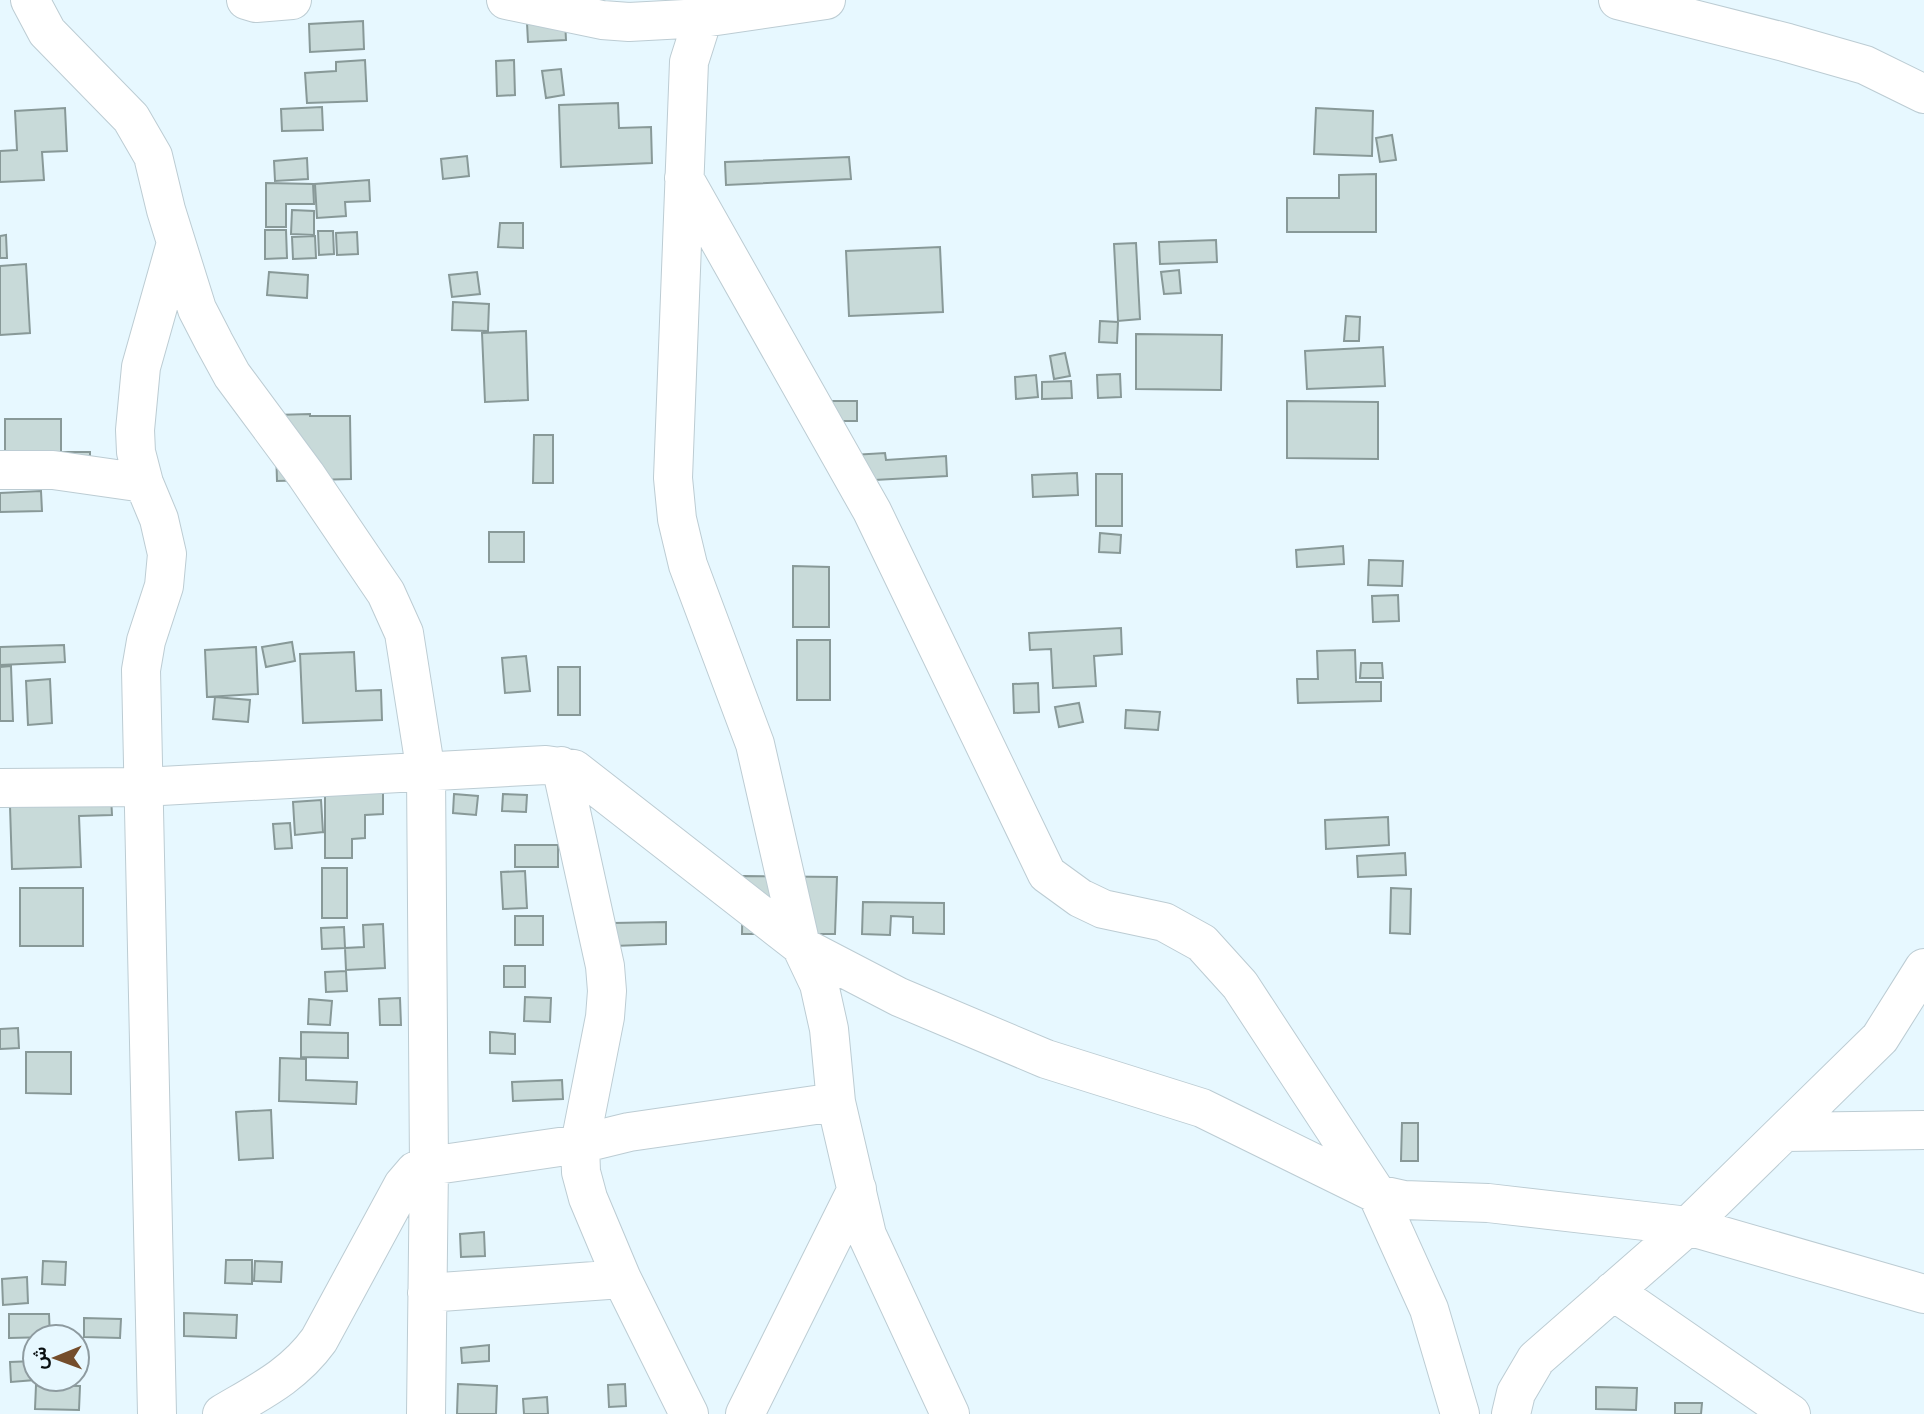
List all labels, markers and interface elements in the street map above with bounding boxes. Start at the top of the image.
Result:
north arrow [21,1323,91,1393]
text: ش [29,1347,51,1370]

